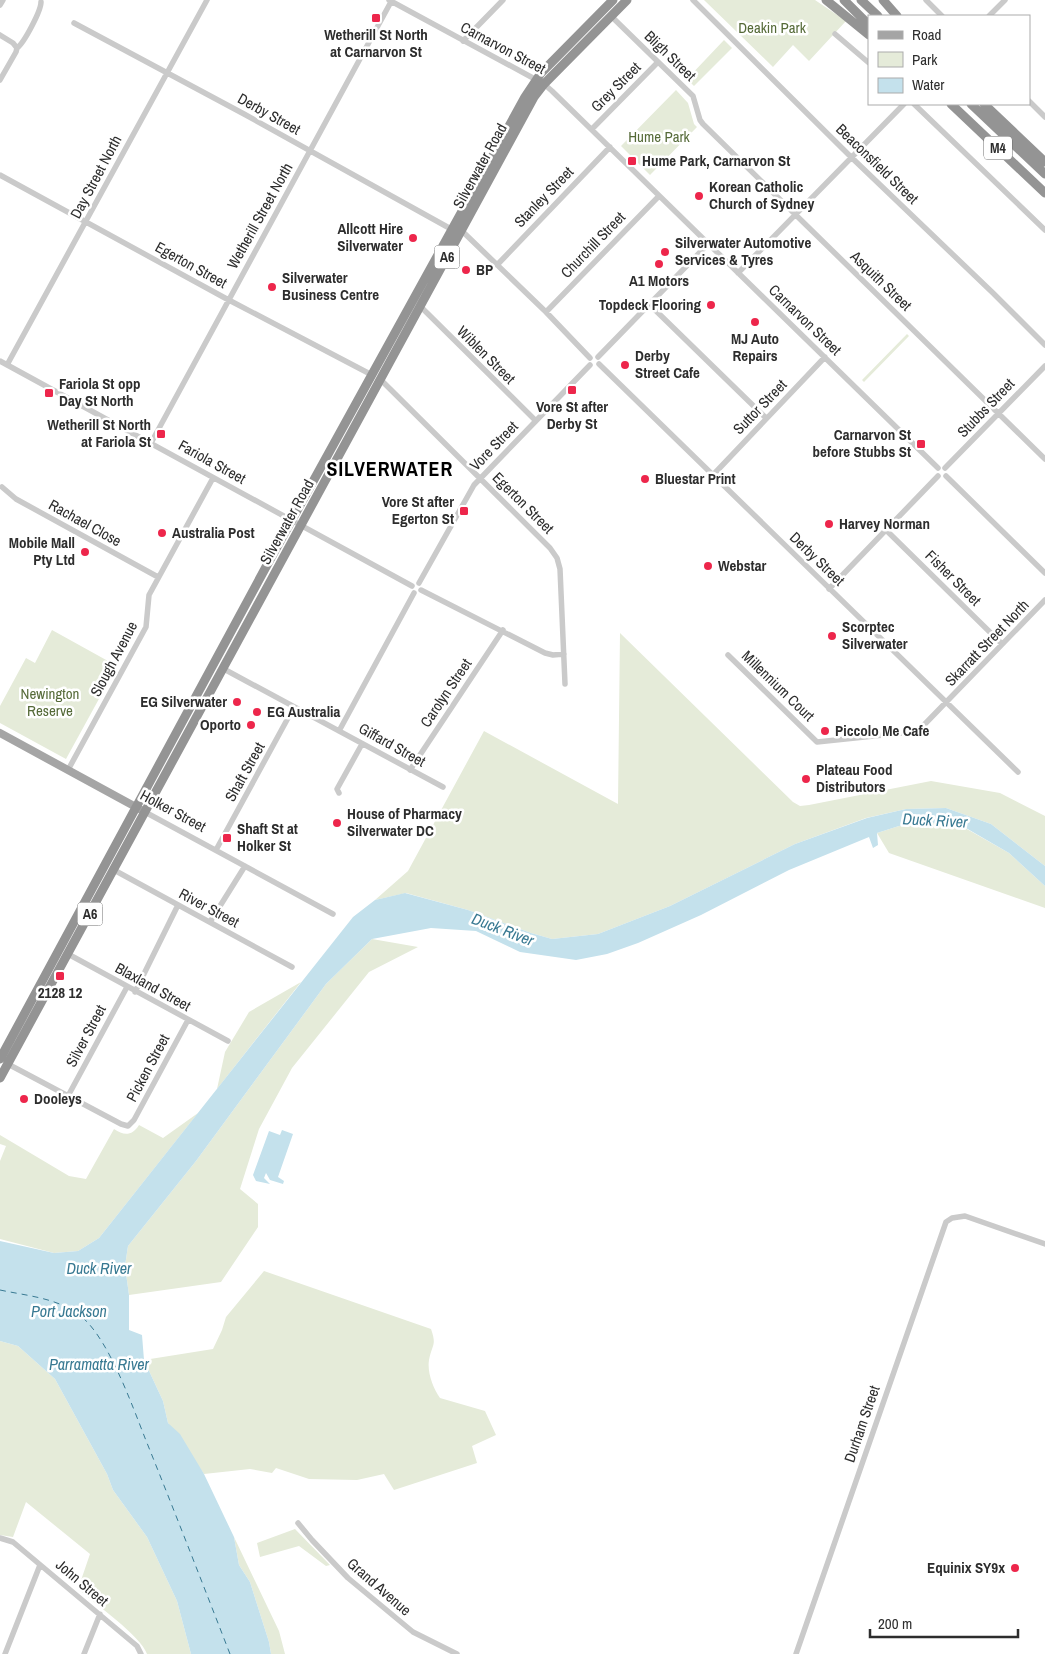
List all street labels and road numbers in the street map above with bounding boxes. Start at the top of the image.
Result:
street label: Carnarvon Street [457,16,550,79]
street label: Bligh Street [640,26,701,86]
street label: Grey Street [586,57,646,116]
street label: Derby Street [234,88,305,140]
street label: Silverwater Road [448,119,512,212]
street label: Beaconsfield Street [831,119,924,209]
street label: Day Street North [65,131,126,222]
road number: M4 [984,136,1012,160]
street label: Wetherill Street North [222,159,297,272]
street label: Stanley Street [509,161,578,232]
street label: Churchill Street [556,206,630,282]
street label: Egerton Street [151,236,232,293]
street label: Asquith Street [845,245,917,316]
road number: A6 [434,246,460,268]
street label: Carnarvon Street [764,280,847,360]
street label: Wiblen Street [453,321,521,389]
street label: Stubbs Street [952,373,1019,442]
street label: Suttor Street [728,374,792,439]
street label: Vore Street [465,416,523,475]
street label: Fariola Street [175,434,250,489]
street label: Egerton Street [488,467,559,539]
street label: Silverwater Road [255,475,319,568]
street label: Rachael Close [45,494,125,551]
street label: Derby Street [785,527,850,591]
street label: Fisher Street [921,545,986,611]
street label: Skarratt Street North [940,595,1033,691]
street label: Slough Avenue [85,617,142,700]
street label: Millennium Court [737,646,820,726]
street label: Carolyn Street [415,654,477,731]
street label: Giffard Street [355,718,430,772]
street label: Shaft Street [220,738,270,805]
street label: Holker Street [137,784,210,837]
street label: River Street [175,883,244,933]
road number: A6 [78,902,102,926]
street label: Blaxland Street [112,957,195,1016]
street label: Silver Street [60,1000,111,1071]
street label: Picken Street [121,1030,174,1105]
street label: Durham Street [839,1382,885,1465]
street label: Grand Avenue [343,1553,416,1620]
street label: John Street [51,1554,114,1611]

